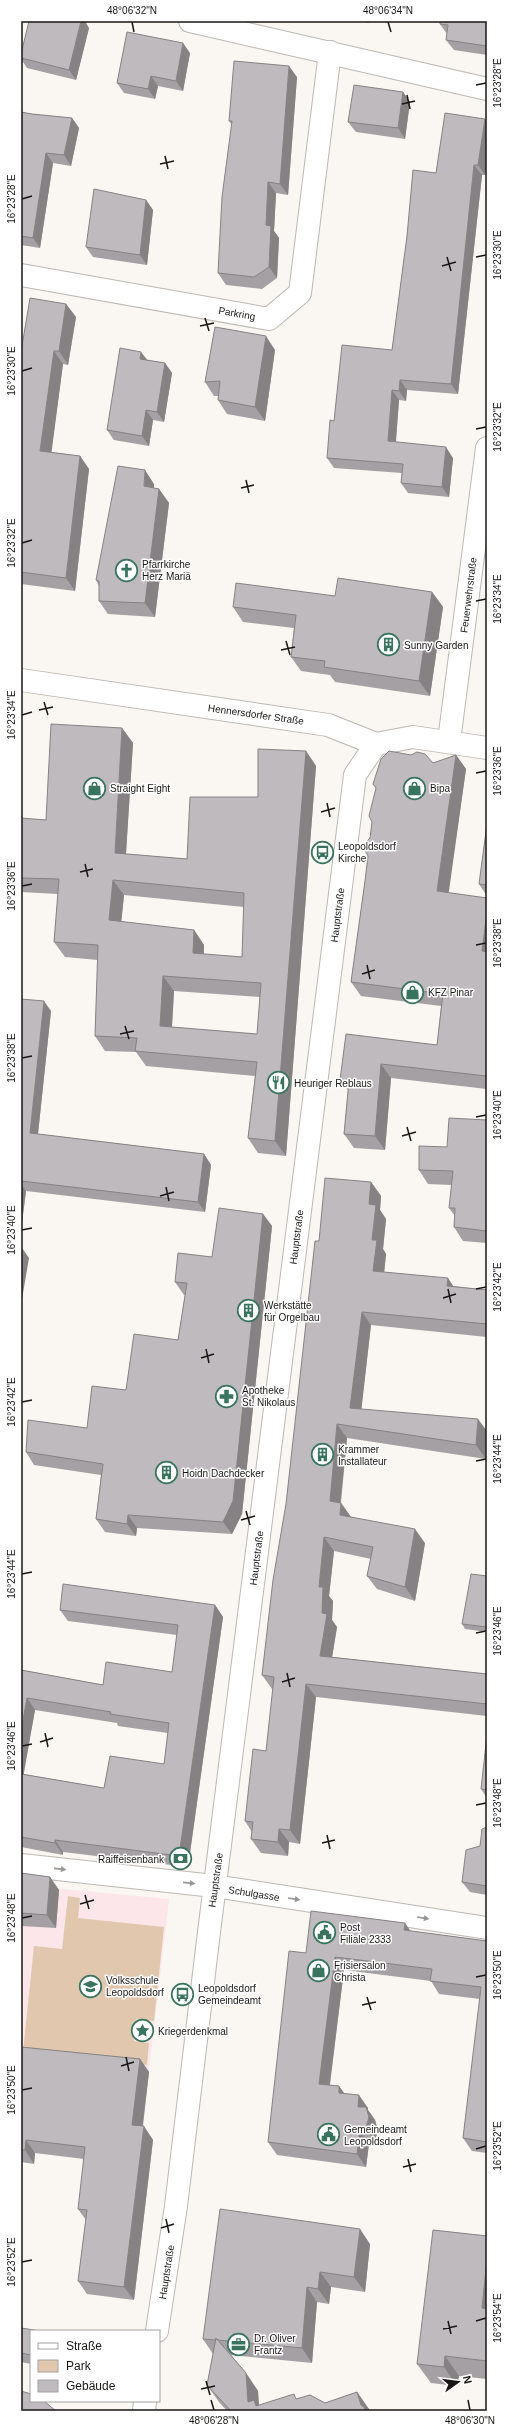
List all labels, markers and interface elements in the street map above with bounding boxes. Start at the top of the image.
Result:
text: 48°06'32"N [107,5,157,16]
text: 48°06'34"N [363,5,413,16]
text: 16°23'28"E [492,58,503,108]
text: 16°23'28"E [6,174,17,224]
text: 16°23'30"E [492,230,503,280]
street label: Parkring [218,305,256,322]
text: 16°23'30"E [6,346,17,396]
text: 16°23'32"E [492,402,503,452]
text: 16°23'32"E [6,518,17,568]
street label: Feuerwehrstraße [458,556,479,634]
church icon: Pfarrkirche Herz Mariä [113,557,139,583]
place label: Pfarrkirche Herz Mariä [142,559,191,582]
text: 16°23'34"E [492,574,503,624]
building icon: Sunny Garden [376,632,402,658]
place label: Sunny Garden [404,640,469,651]
text: 16°23'34"E [6,690,17,740]
street label: Hennersdorfer Straße [207,702,305,727]
text: 16°23'36"E [492,746,503,796]
shop icon: Straight Eight [82,775,108,801]
shop icon: Bipa [401,775,427,801]
place label: Straight Eight [110,783,170,794]
place label: Bipa [430,783,450,794]
bus stop icon: Leopoldsdorf Kirche [310,839,336,865]
place label: Leopoldsdorf Kirche [338,841,396,864]
text: 16°23'36"E [6,861,17,911]
street label: Hauptstraße [329,887,346,943]
text: 16°23'38"E [492,918,503,968]
shop icon: KFZ Pinar [400,979,426,1005]
place label: KFZ Pinar [428,987,474,998]
text: 16°23'38"E [6,1033,17,1083]
restaurant icon: Heuriger Reblaus [266,1070,292,1096]
place label: Heuriger Reblaus [294,1078,372,1089]
text: 16°23'40"E [492,1090,503,1140]
text: 16°23'40"E [6,1205,17,1255]
street label: Hauptstraße [288,1209,305,1265]
text: 16°23'42"E [492,1262,503,1312]
building icon: Werkstätte für Orgelbau [235,1298,261,1324]
place label: Werkstätte für Orgelbau [264,1300,320,1323]
text: 16°23'42"E [6,1377,17,1427]
pharmacy icon: Apotheke St. Nikolaus [213,1383,239,1409]
place label: Apotheke St. Nikolaus [242,1385,295,1408]
text: 16°23'44"E [492,1434,503,1484]
building icon: Krammer Installateur [310,1442,336,1468]
place label: Krammer Installateur [338,1444,388,1467]
building icon: Hoidn Dachdecker [154,1460,180,1486]
place label: Hoidn Dachdecker [182,1468,265,1479]
street label: Hauptstraße [248,1530,265,1586]
text: 16°23'44"E [6,1549,17,1599]
text: 16°23'46"E [492,1606,503,1656]
text: 16°23'46"E [6,1721,17,1771]
text: 16°23'48"E [492,1778,503,1828]
bank icon: Raiffeisenbank [167,1846,193,1872]
street label: Hauptstraße [206,1852,225,1908]
place label: Raiffeisenbank [98,1854,165,1865]
one-way arrow [54,1866,66,1872]
one-way arrow [183,1880,195,1887]
street label: Schulgasse [228,1884,281,1903]
text: 16°23'48"E [6,1893,17,1943]
one-way arrow [288,1896,300,1902]
one-way arrow [417,1915,429,1921]
public building icon: Post Filiale 2333 [311,1920,337,1946]
place label: Post Filiale 2333 [340,1922,392,1945]
text: 16°23'50"E [492,1950,503,2000]
shop icon: Frisiersalon Christa [305,1958,331,1984]
place label: Frisiersalon Christa [334,1960,386,1983]
school or university icon: Volksschule Leopoldsdorf [77,1973,103,1999]
place label: Volksschule Leopoldsdorf [106,1975,164,1998]
bus stop icon: Leopoldsdorf Gemeindeamt [170,1981,196,2007]
place label: Leopoldsdorf Gemeindeamt [198,1983,261,2006]
place icon: Kriegerdenkmal [130,2018,156,2044]
place label: Kriegerdenkmal [158,2026,228,2037]
text: 16°23'50"E [6,2065,17,2115]
text: 16°23'52"E [492,2121,503,2171]
public building icon: Gemeindeamt Leopoldsdorf [315,2122,341,2148]
place label: Gemeindeamt Leopoldsdorf [344,2124,407,2147]
text: 16°23'52"E [6,2237,17,2287]
street label: Hauptstraße [157,2244,176,2300]
text: 16°23'54"E [492,2293,503,2343]
legend [30,2330,160,2402]
office icon: Dr. Oliver Frantz [226,2331,252,2357]
place label: Dr. Oliver Frantz [254,2333,296,2356]
text: Straße [66,2339,102,2353]
text: Park [66,2359,92,2373]
north arrow [438,2362,478,2402]
text: N [461,2374,474,2385]
text: Gebäude [66,2379,116,2393]
text: 48°06'28"N [189,2415,239,2426]
text: 48°06'30"N [445,2415,495,2426]

